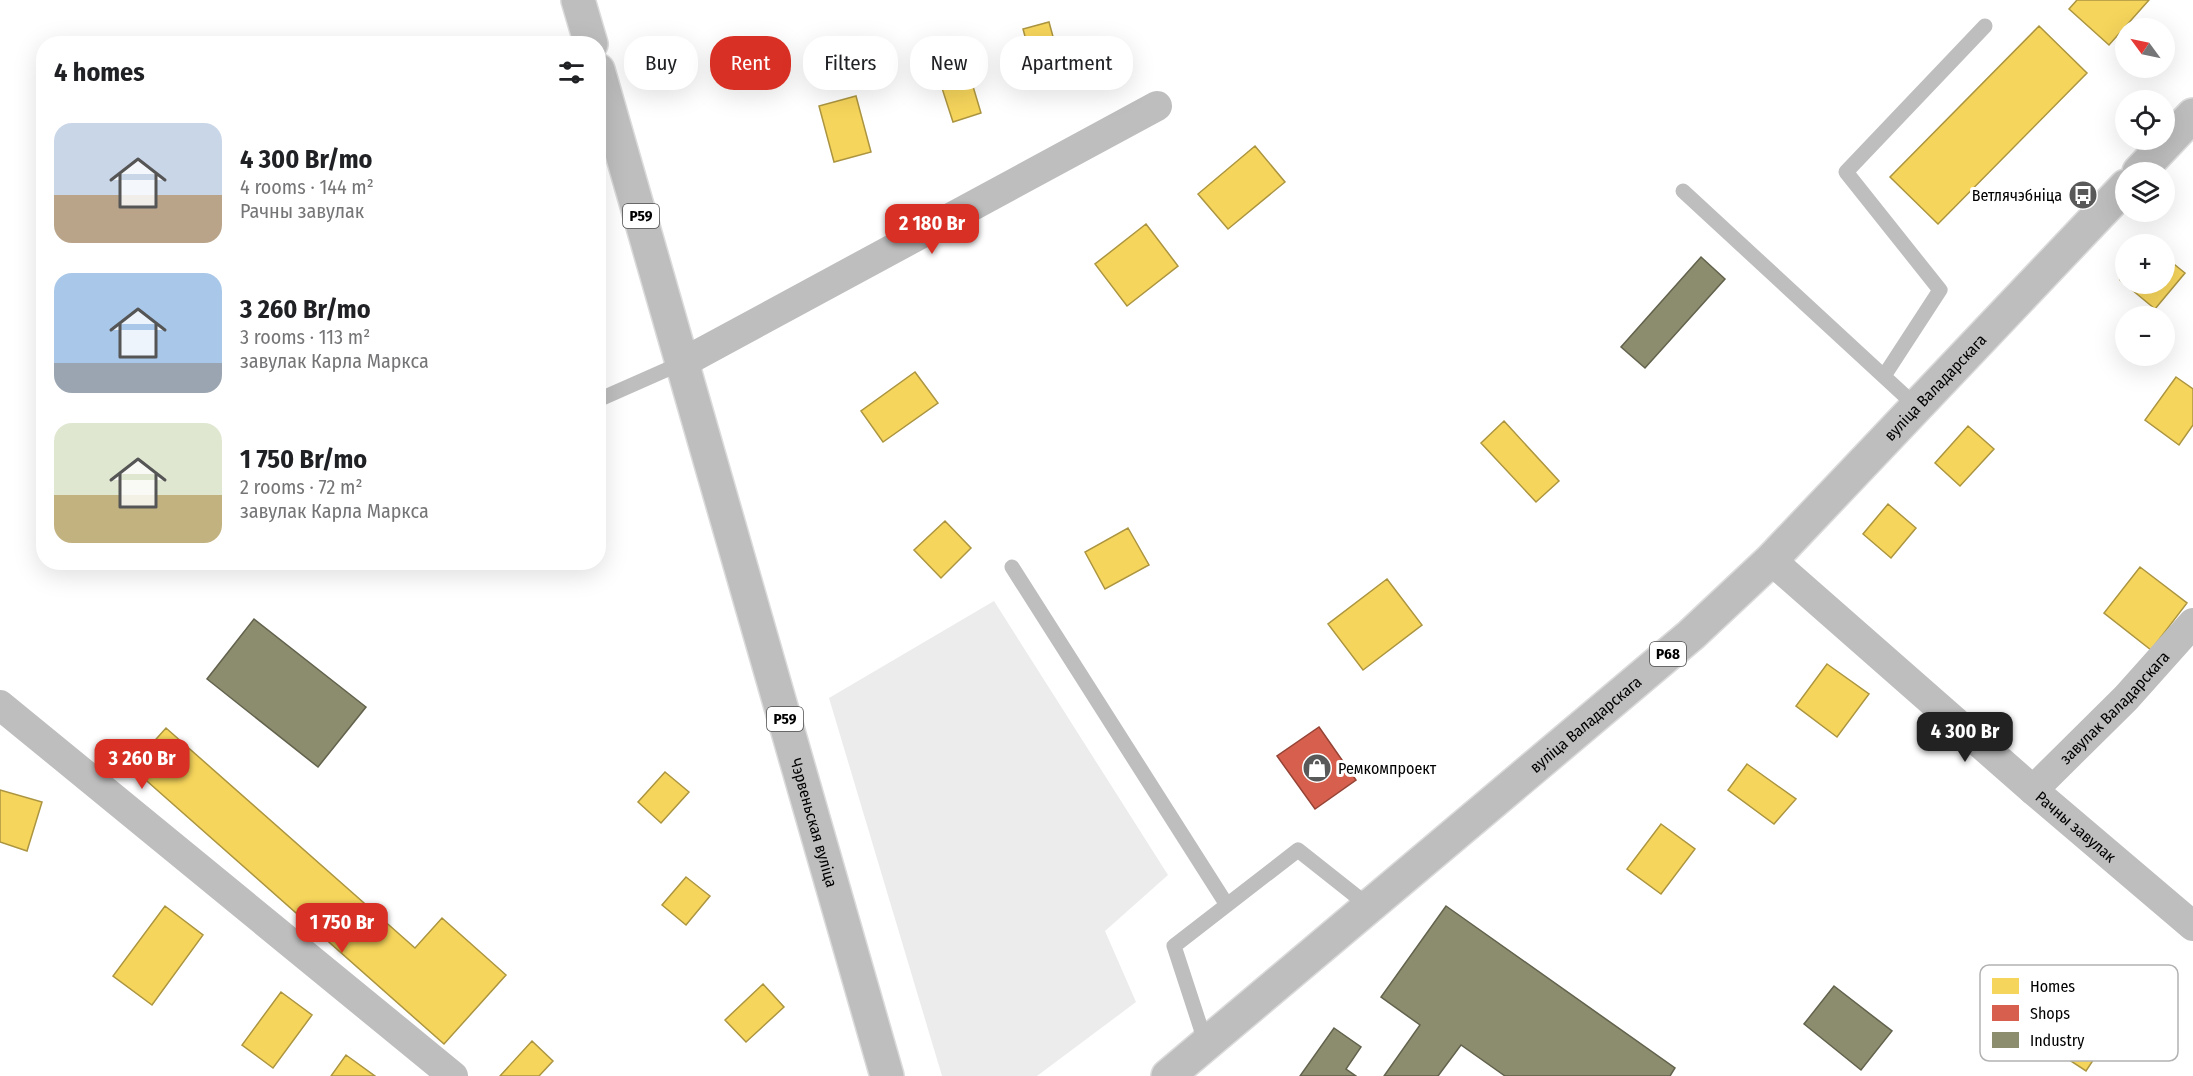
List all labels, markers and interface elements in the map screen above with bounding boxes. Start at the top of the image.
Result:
north arrow [2115,18,2175,78]
map controls [2115,18,2175,366]
chip: Buy [624,36,698,90]
chip: Rent [710,36,791,90]
chip: Filters [803,36,898,90]
chip: New [910,36,988,90]
chip: Apartment [1000,36,1133,90]
icon: filters [555,56,588,89]
text: 4 homes [54,57,145,88]
button: locate [2115,90,2175,150]
text: 4 300 Br/mo [240,144,372,175]
icon: home [102,147,174,219]
button: layers [2115,162,2175,222]
text: 4 rooms · 144 m² [240,175,374,199]
bus stop icon: Ветлячэбніца [2067,179,2099,211]
place label: Ветлячэбніца [1972,186,2062,205]
text: Рачны завулак [240,199,364,223]
road number: Р59 [623,204,659,228]
pin: 2 180 Br [870,204,994,255]
text: 2 180 Br [899,211,965,235]
button: + [2115,234,2175,294]
text: 3 260 Br/mo [240,294,371,325]
icon: home [102,297,174,369]
button: − [2115,306,2175,366]
text: 3 rooms · 113 m² [240,325,370,349]
street label: вуліца Валадарскага [1880,330,1990,445]
text: завулак Карла Маркса [240,349,429,373]
text: 1 750 Br/mo [240,444,367,475]
icon: home [102,447,174,519]
text: 2 rooms · 72 m² [240,475,362,499]
text: завулак Карла Маркса [240,499,429,523]
road number: Р68 [1650,642,1686,666]
street label: завулак Валадарскага [2056,647,2173,768]
street label: вуліца Валадарскага [1526,672,1645,777]
road number: Р59 [767,707,803,731]
pin: 4 300 Br [1903,712,2027,763]
text: 4 300 Br [1931,719,1999,743]
pin: 3 260 Br [80,739,204,790]
text: 3 260 Br [109,746,175,770]
shop icon: Ремкомпроект [1301,752,1333,784]
street label: Чэрвеньская вуліца [786,756,841,889]
place label: Ремкомпроект [1338,759,1437,778]
street label: Рачны завулак [2032,787,2120,867]
pin: 1 750 Br [280,903,404,954]
text: 1 750 Br [310,910,374,934]
legend [1980,965,2178,1061]
text: Homes [2030,977,2075,996]
text: Shops [2030,1004,2070,1023]
text: Industry [2030,1031,2085,1050]

